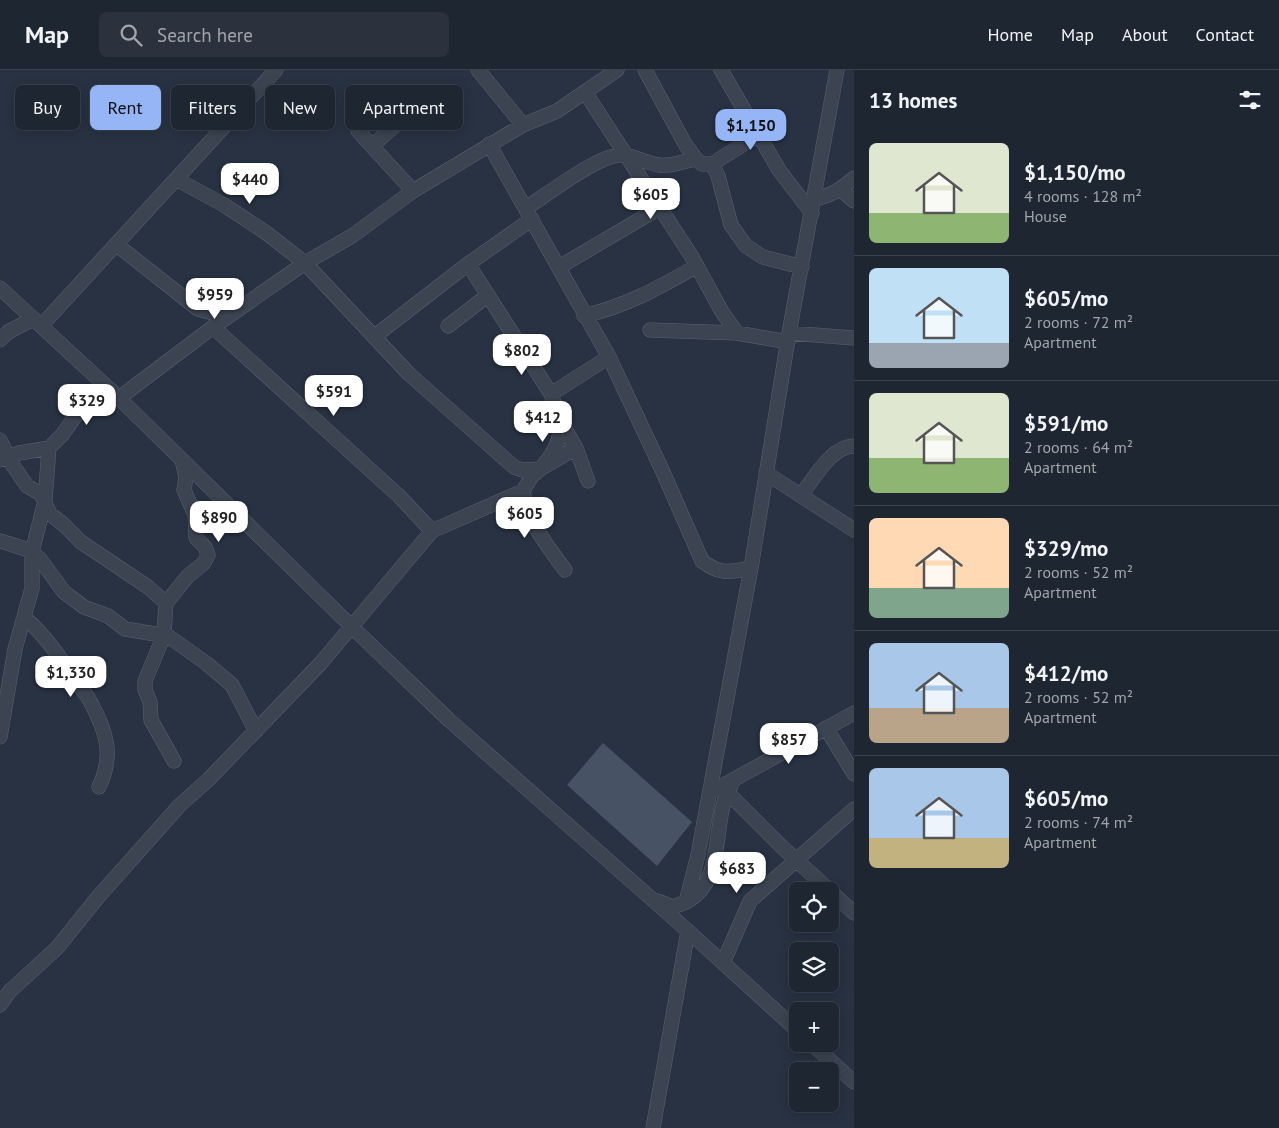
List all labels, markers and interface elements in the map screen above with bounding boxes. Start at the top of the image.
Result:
search box [99,12,449,57]
text: Map [25,19,69,50]
icon: search [117,21,145,49]
text: Search here [157,23,253,47]
text: Home [987,23,1033,46]
text: Map [1061,23,1094,46]
text: About [1122,23,1168,46]
text: Contact [1196,23,1254,46]
chip: Buy [15,85,80,130]
chip: Rent [90,85,161,130]
chip: Filters [171,85,255,130]
chip: New [265,85,335,130]
chip: Apartment [345,85,463,130]
icon: filters [1236,86,1264,114]
text: 13 homes [869,87,957,114]
pin: $1,150 [710,108,792,151]
text: $1,150 [726,115,776,135]
text: $1,150/mo [1024,159,1126,186]
pin: $440 [220,162,280,205]
icon: home [909,163,969,223]
text: $440 [232,169,268,189]
pin: $605 [621,178,681,220]
text: $605 [633,184,669,204]
text: 4 rooms · 128 m² [1024,186,1142,206]
text: House [1024,206,1067,226]
pin: $959 [185,278,245,320]
text: $959 [197,284,233,304]
text: $605/mo [1024,285,1108,312]
icon: home [909,288,969,348]
text: 2 rooms · 72 m² [1024,312,1133,332]
text: Apartment [1024,332,1097,352]
pin: $802 [492,334,552,376]
text: $802 [504,340,540,360]
pin: $591 [304,374,364,417]
text: $591 [316,381,352,401]
pin: $329 [57,384,117,426]
text: $329 [69,390,105,410]
pin: $412 [513,400,573,443]
text: $412 [525,407,561,427]
text: $591/mo [1024,410,1108,437]
icon: home [909,413,969,473]
text: 2 rooms · 64 m² [1024,437,1133,457]
text: Apartment [1024,457,1097,477]
pin: $605 [495,496,555,539]
pin: $890 [189,500,249,543]
text: $605 [507,503,543,523]
text: $890 [201,507,237,527]
text: $329/mo [1024,535,1108,562]
icon: home [909,538,969,598]
text: 2 rooms · 52 m² [1024,562,1133,582]
text: Apartment [1024,582,1097,602]
pin: $1,330 [30,656,112,698]
text: $412/mo [1024,660,1108,687]
text: $1,330 [46,662,96,682]
icon: home [909,663,969,723]
text: 2 rooms · 52 m² [1024,687,1133,707]
text: Apartment [1024,707,1097,727]
pin: $857 [759,722,819,765]
text: $857 [771,729,807,749]
text: $605/mo [1024,785,1108,812]
icon: home [909,788,969,848]
text: 2 rooms · 74 m² [1024,812,1133,832]
text: Apartment [1024,832,1097,852]
pin: $683 [707,852,767,894]
text: $683 [719,858,755,878]
map controls [789,882,839,1112]
button: locate [789,882,839,932]
button: layers [789,942,839,992]
button: + [789,1002,839,1052]
button: − [789,1062,839,1112]

